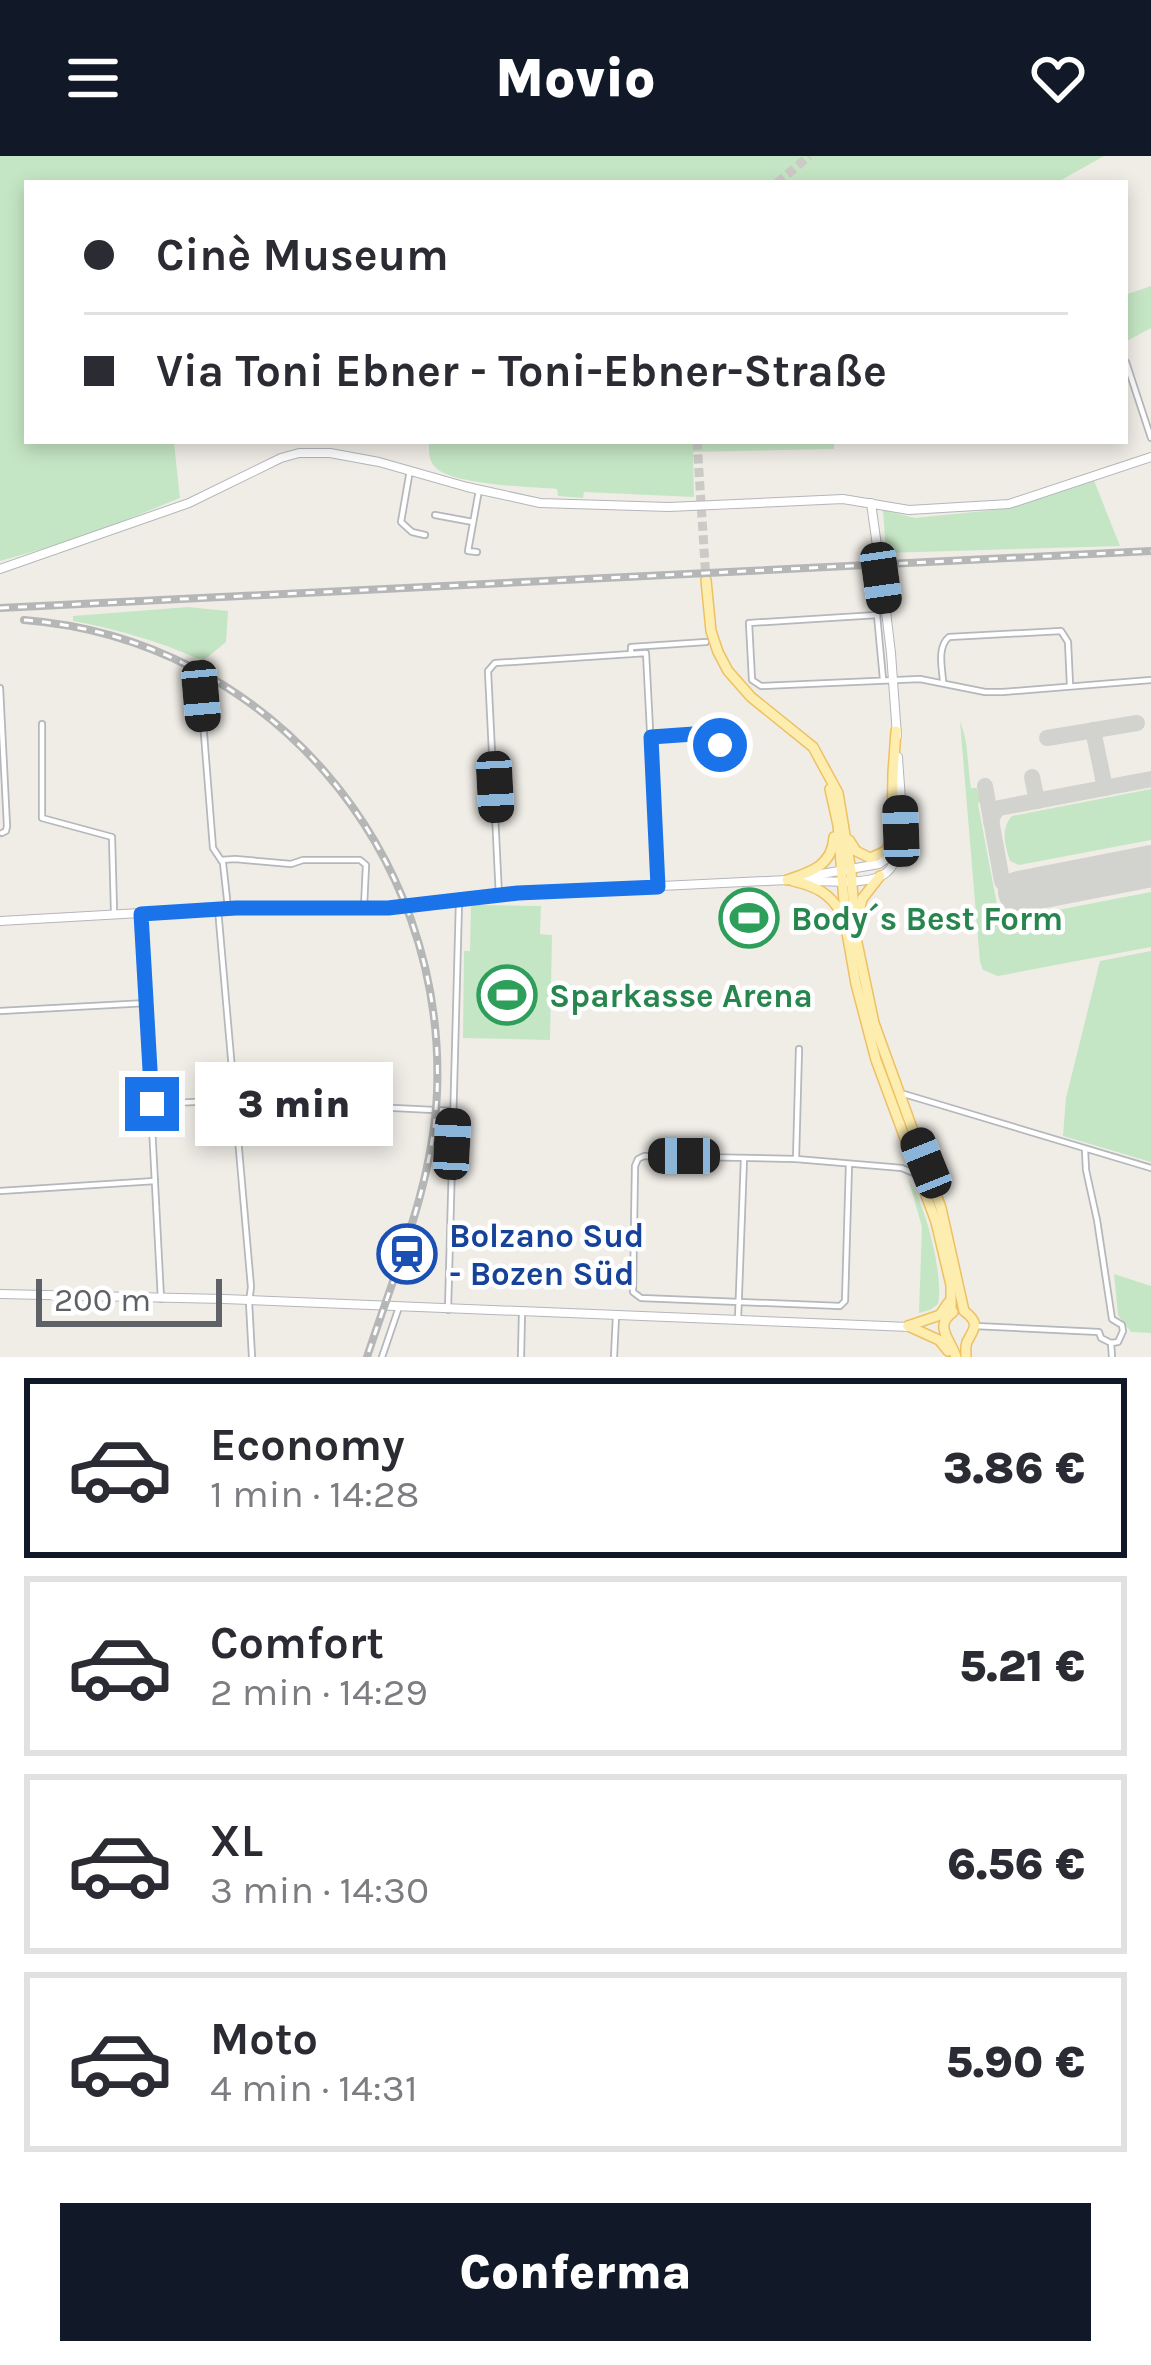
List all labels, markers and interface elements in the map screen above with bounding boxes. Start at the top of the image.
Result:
icon: menu [60,45,126,111]
icon: heart [1025,45,1091,111]
text: Movio [495,46,656,110]
text: Cinè Museum [156,229,449,281]
text: Via Toni Ebner - Toni-Ebner-Straße [156,345,887,397]
car [858,540,904,616]
car [180,659,222,733]
route start [693,718,747,772]
car [475,750,515,824]
car [882,794,920,868]
sports icon: Body´s Best Form [718,887,780,949]
place label: Body´s Best Form [791,900,1063,938]
sports icon: Sparkasse Arena [476,964,538,1026]
place label: Sparkasse Arena [549,977,813,1015]
callout: 3 min [194,1062,392,1146]
route end [125,1077,179,1131]
text: 3 min [238,1081,350,1127]
car [432,1107,472,1181]
car [896,1123,956,1203]
car [648,1138,720,1174]
place label: Bolzano Sud - Bozen Süd [449,1217,644,1293]
station icon: Bolzano Sud - Bozen Süd [376,1223,438,1285]
scale bar [36,1273,222,1326]
text: 200 m [54,1281,151,1319]
icon: car [66,1414,174,1522]
text: Economy [210,1419,405,1471]
text: 3.86 € [943,1442,1085,1494]
text: 1 min · 14:28 [210,1471,420,1517]
icon: car [66,1612,174,1720]
text: Comfort [210,1617,384,1669]
text: 5.21 € [959,1640,1085,1692]
text: 2 min · 14:29 [210,1669,428,1715]
icon: car [66,1810,174,1918]
text: XL [210,1815,263,1867]
text: 6.56 € [947,1838,1085,1890]
text: 3 min · 14:30 [210,1867,429,1913]
icon: car [66,2008,174,2116]
text: Moto [210,2013,318,2065]
text: 5.90 € [946,2036,1085,2088]
text: 4 min · 14:31 [210,2065,418,2111]
button: Conferma [60,2203,1091,2341]

